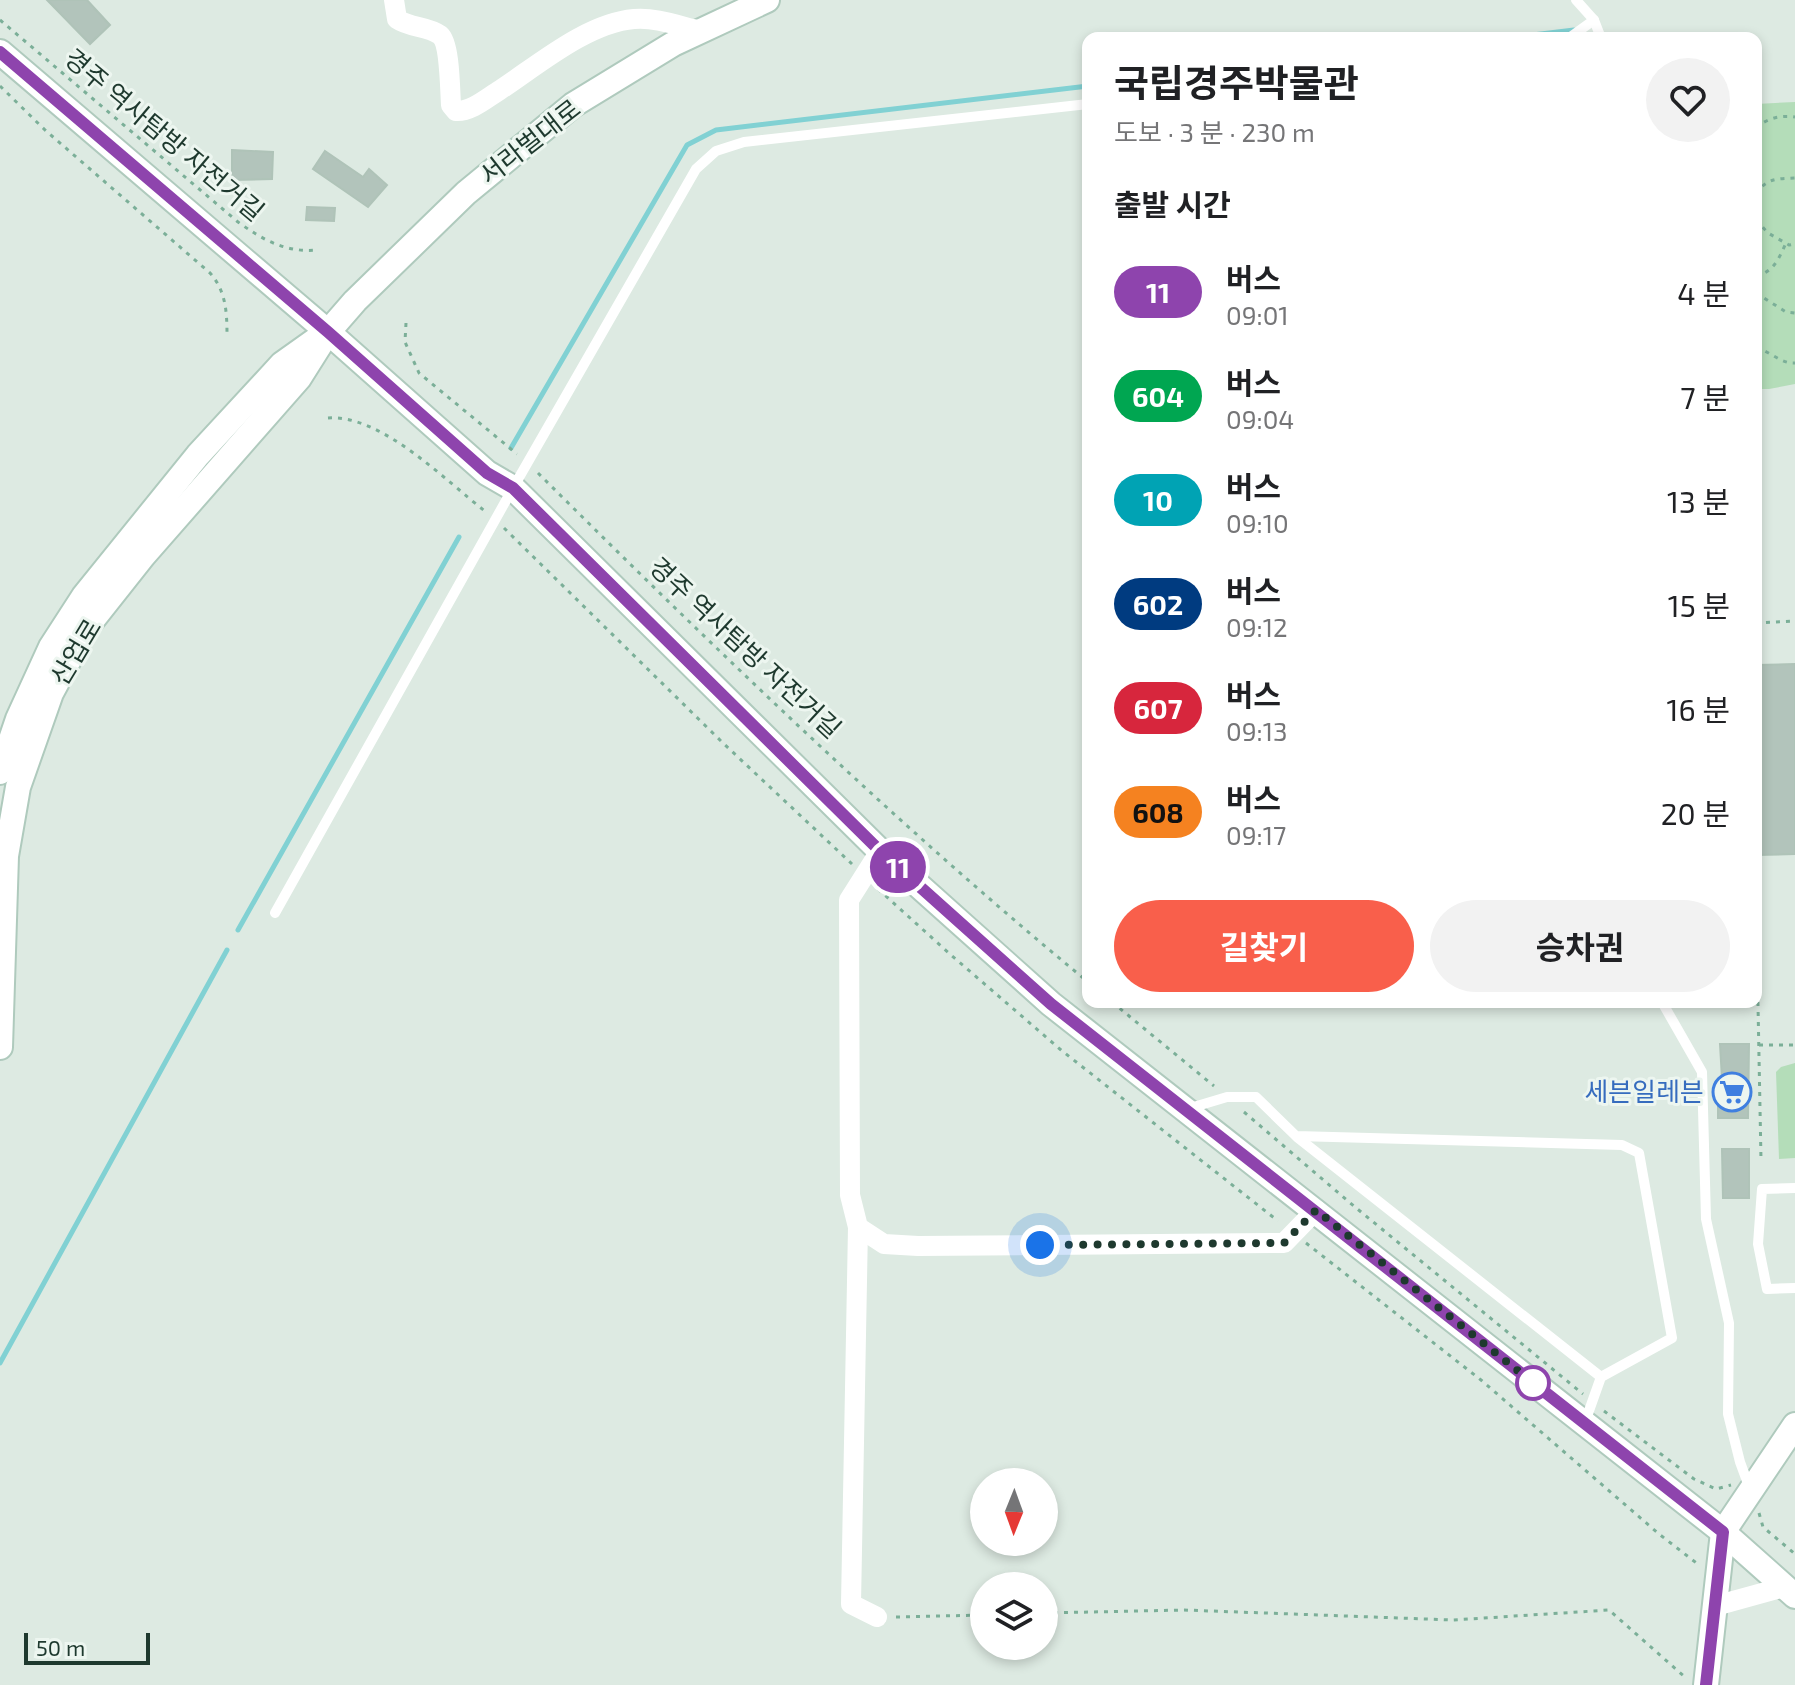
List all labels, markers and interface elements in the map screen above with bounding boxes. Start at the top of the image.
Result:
street label: 경주 역사탐방 자전거길 [59,41,271,226]
button: heart [1646,58,1730,142]
text: 국립경주박물관 [1114,59,1359,105]
street label: 서라벌대로 [472,92,586,190]
text: 도보 · 3 분 · 230 m [1114,116,1315,147]
text: 출발 시간 [1114,186,1231,222]
text: 버스 [1226,260,1281,296]
text: 11 [1146,275,1170,309]
text: 4 분 [1677,275,1730,311]
text: 09:01 [1226,299,1289,330]
text: 버스 [1226,364,1281,400]
text: 604 [1132,379,1184,413]
text: 7 분 [1680,379,1730,415]
text: 09:04 [1226,403,1294,434]
text: 버스 [1226,468,1281,504]
text: 10 [1143,483,1173,517]
text: 13 분 [1667,483,1730,519]
text: 09:10 [1226,507,1289,538]
street label: 경주 역사탐방 자전거길 [644,550,848,744]
text: 버스 [1226,572,1281,608]
text: 602 [1133,587,1183,621]
text: 15 분 [1668,587,1730,623]
text: 09:12 [1226,611,1288,642]
street label: 산업로 [43,612,106,690]
text: 버스 [1226,676,1281,712]
text: 607 [1134,691,1182,725]
text: 16 분 [1667,691,1730,727]
text: 09:13 [1226,715,1288,746]
text: 버스 [1226,780,1281,816]
text: 608 [1132,795,1184,829]
text: 20 분 [1661,795,1730,831]
text: 09:17 [1226,819,1286,850]
line badge: 11 [862,841,934,893]
text: 11 [886,850,910,884]
button: 길찾기 [1114,900,1414,992]
button: 승차권 [1430,900,1730,992]
supermarket icon: 세븐일레븐 [1711,1071,1753,1113]
place label: 세븐일레븐 [1584,1075,1704,1106]
your location [1020,1225,1060,1265]
unlabelled marker [1516,1366,1550,1400]
north arrow [970,1468,1058,1556]
map controls [970,1468,1058,1660]
button: layers [970,1572,1058,1660]
scale bar [24,1629,150,1665]
text: 50 m [36,1634,85,1660]

